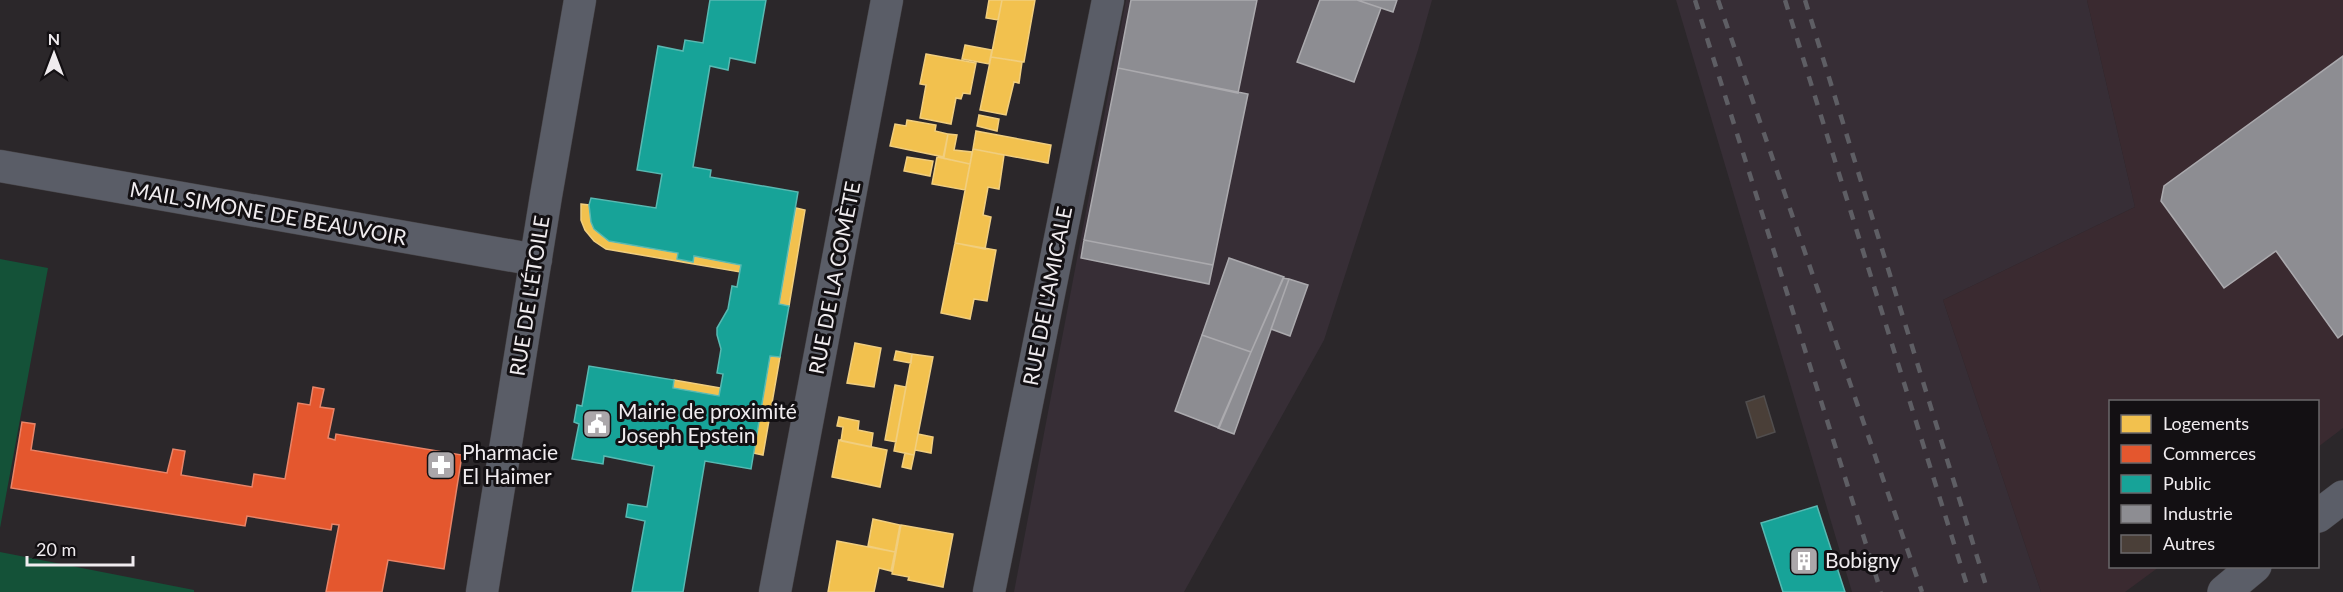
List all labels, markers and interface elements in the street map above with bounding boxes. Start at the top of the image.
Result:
north arrow [24,24,84,84]
text: N [48,29,60,48]
street label: MAIL SIMONE DE BEAUVOIR [128,176,409,249]
street label: RUE DE LA COMÈTE [803,179,864,376]
street label: RUE DE L'AMICALE [1017,204,1076,387]
street label: RUE DE L'ÉTOILE [504,214,554,378]
place label: Mairie de proximité Joseph Epstein [618,398,797,447]
legend [2109,400,2319,568]
public building icon: Mairie de proximité Joseph Epstein [581,408,613,440]
text: Logements [2163,412,2249,434]
place label: Pharmacie El Haimer [462,439,558,488]
text: Commerces [2163,442,2256,464]
pharmacy icon: Pharmacie El Haimer [425,449,457,481]
text: Public [2163,472,2211,494]
text: Industrie [2163,502,2233,524]
scale bar [27,529,134,567]
text: Autres [2163,532,2215,554]
text: 20 m [36,538,76,560]
building icon: Bobigny [1788,545,1820,577]
place label: Bobigny [1825,547,1901,572]

